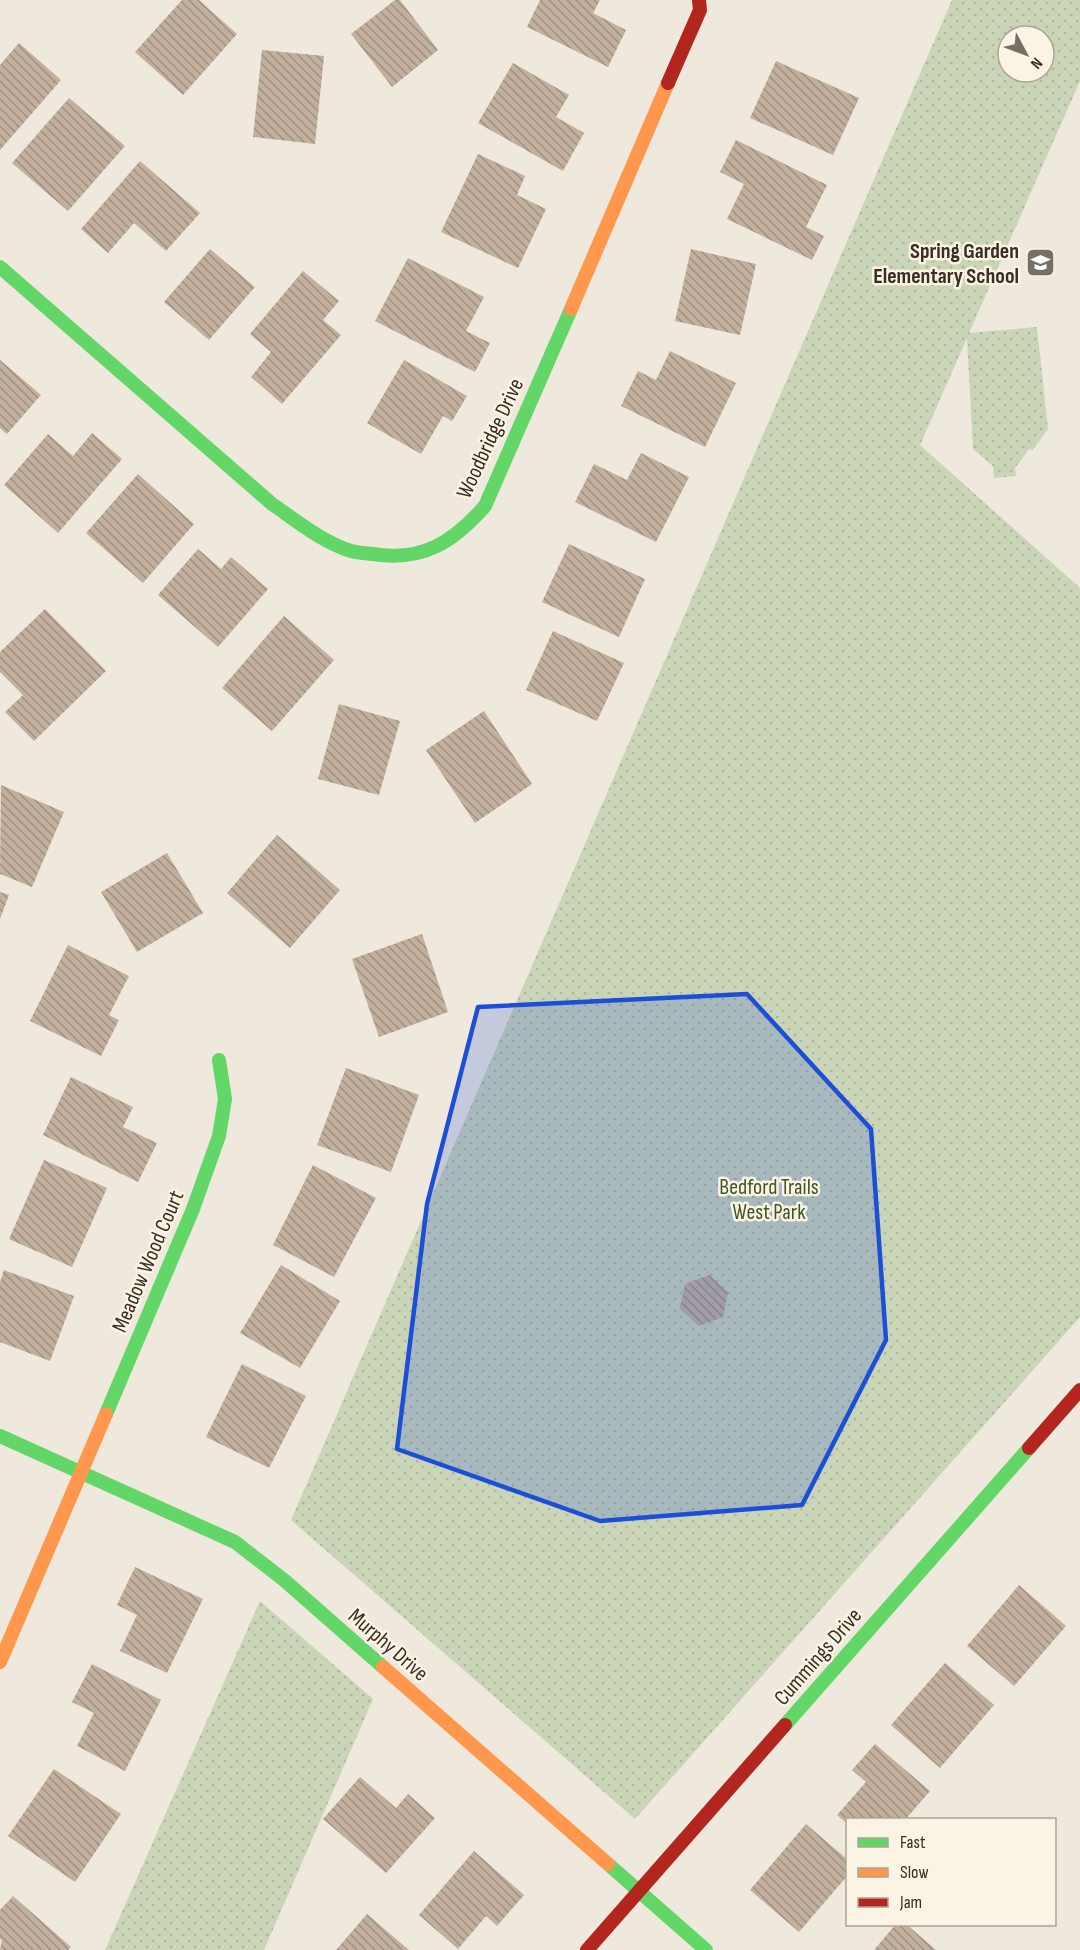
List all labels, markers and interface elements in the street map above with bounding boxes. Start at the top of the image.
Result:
north arrow [996,24,1056,84]
text: N [1026,53,1046,72]
place label: Spring Garden Elementary School [873,238,1019,290]
school or university icon: Spring Garden Elementary School [1024,247,1056,279]
street label: Woodbridge Drive [451,374,530,503]
park label: Bedford Trails West Park [719,1174,819,1226]
street label: Meadow Wood Court [106,1186,190,1337]
street label: Murphy Drive [342,1603,434,1687]
street label: Cummings Drive [769,1603,868,1711]
legend [846,1818,1056,1926]
text: Fast [900,1832,926,1853]
text: Slow [900,1862,929,1883]
text: Jam [899,1892,922,1913]

